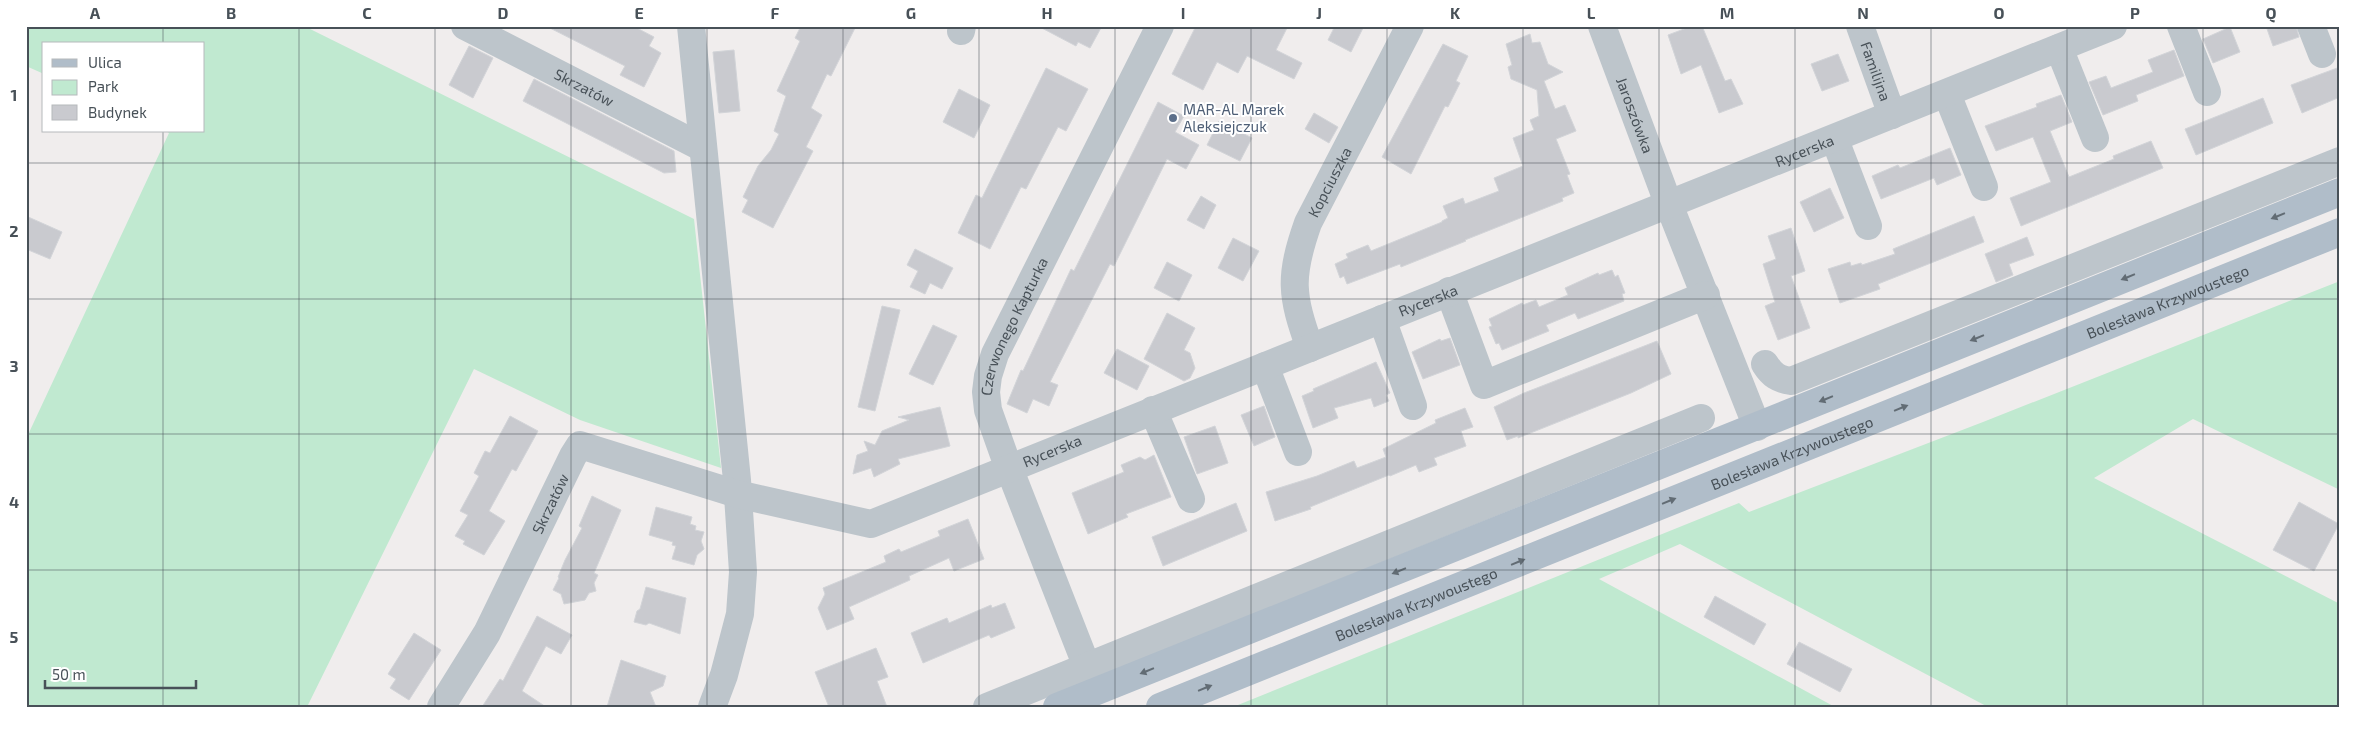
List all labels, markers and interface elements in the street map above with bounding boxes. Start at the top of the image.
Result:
text: A [90,3,101,22]
text: B [226,3,236,22]
text: C [362,3,372,22]
text: D [498,3,509,22]
text: E [634,3,644,22]
text: F [771,3,780,22]
text: G [906,3,916,22]
text: H [1041,3,1053,22]
text: I [1181,3,1185,22]
text: J [1316,3,1322,22]
text: K [1450,3,1461,22]
text: L [1587,3,1596,22]
text: M [1720,3,1734,22]
text: N [1857,3,1869,22]
text: O [1993,3,2005,22]
text: P [2130,3,2140,22]
text: Q [2265,3,2277,23]
street label: Familijna [1857,39,1895,103]
legend [42,42,205,132]
text: Ulica [88,53,122,71]
street label: Skrzatów [551,64,617,110]
street label: Jaroszówka [1613,74,1658,155]
text: Park [88,77,119,95]
text: 1 [11,85,17,104]
place label: MAR-AL Marek Aleksiejczuk [1183,100,1285,136]
text: Budynek [88,103,147,121]
marker: MAR-AL Marek Aleksiejczuk [1167,112,1179,124]
street label: Rycerska [1772,130,1836,170]
street label: Kopciuszka [1304,144,1355,220]
one-way arrow [2271,213,2285,221]
text: 2 [9,221,19,240]
street label: Czerwonego Kapturka [977,254,1051,397]
street label: Bolesława Krzywoustego [2084,261,2251,342]
one-way arrow [2121,274,2135,282]
street label: Rycerska [1396,280,1460,320]
one-way arrow [1969,334,1984,342]
text: 3 [9,356,19,375]
one-way arrow [1818,395,1833,403]
one-way arrow [1893,403,1908,411]
street label: Bolesława Krzywoustego [1708,412,1875,493]
street label: Rycerska [1020,431,1084,470]
street label: Skrzatów [528,471,572,537]
text: 4 [9,492,19,511]
one-way arrow [1661,497,1676,504]
one-way arrow [1511,558,1526,566]
street label: Bolesława Krzywoustego [1332,563,1500,645]
one-way arrow [1392,567,1406,575]
text: 5 [10,627,19,646]
scale bar [45,658,196,690]
text: 50 m [52,665,86,683]
one-way arrow [1139,668,1154,675]
one-way arrow [1198,684,1212,692]

